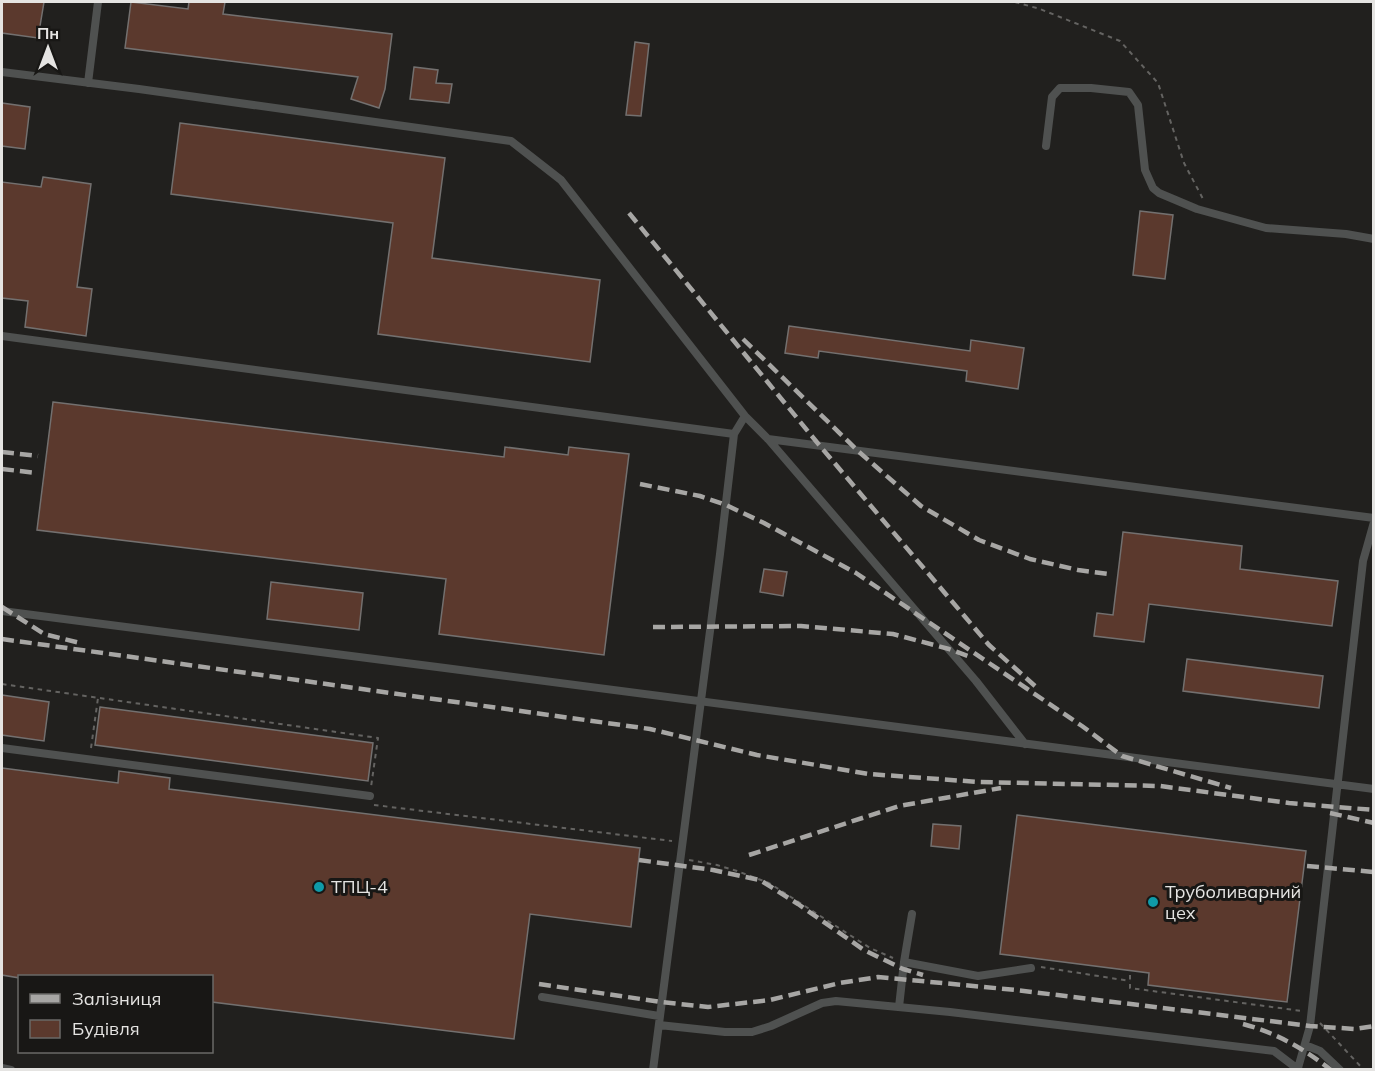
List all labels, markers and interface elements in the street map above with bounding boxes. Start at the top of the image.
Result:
north arrow [18,18,78,78]
text: Пн [37,23,59,43]
place label: ТПЦ-4 [331,875,388,898]
marker: ТПЦ-4 [312,880,326,894]
place label: Труболиварний цех [1165,880,1301,924]
marker: Труболиварний цех [1146,895,1160,909]
legend [18,975,213,1053]
text: Залізниця [72,987,161,1010]
text: Будівля [72,1017,140,1040]

